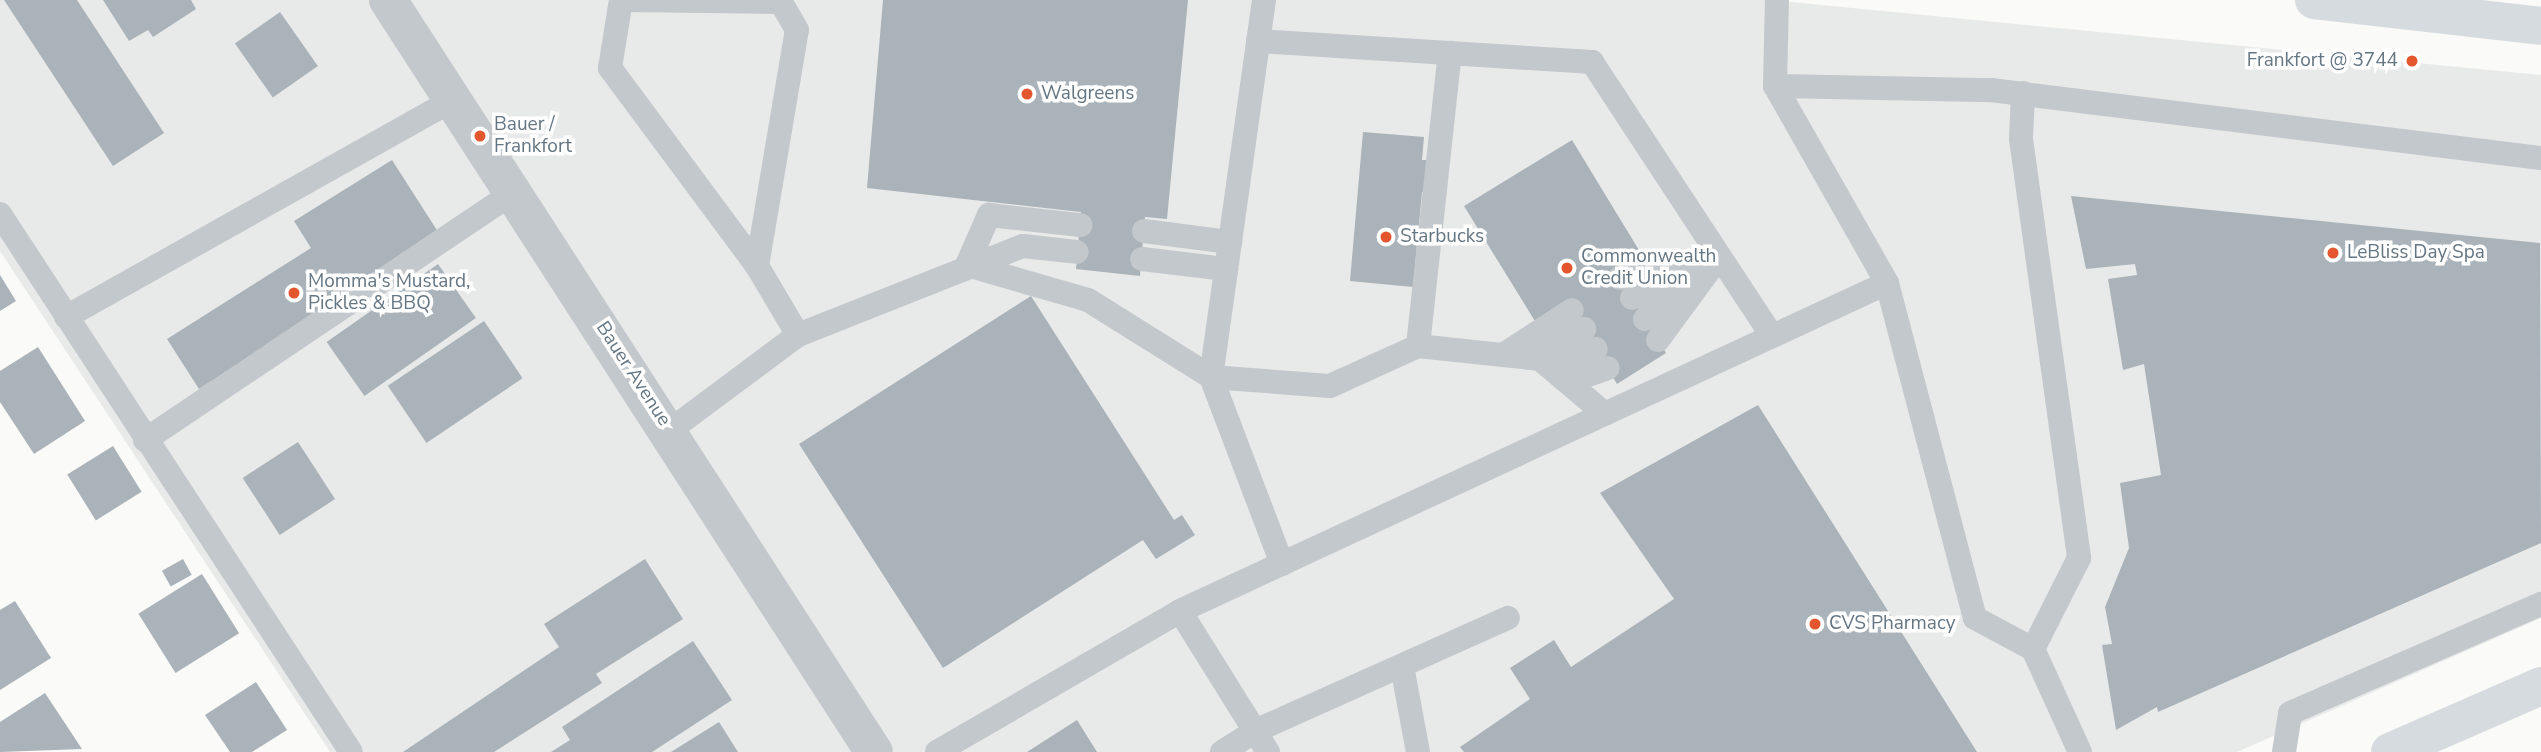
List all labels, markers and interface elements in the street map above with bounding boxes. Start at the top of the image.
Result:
place label: Frankfort @ 3744 [2247,50,2398,72]
marker: Frankfort @ 3744 [2404,53,2420,69]
place label: Walgreens [1041,83,1134,105]
marker: Walgreens [1019,86,1035,102]
place label: Bauer / Frankfort [494,114,572,158]
marker: Bauer / Frankfort [472,128,488,144]
place label: Starbucks [1400,226,1484,248]
marker: Starbucks [1378,229,1394,245]
place label: LeBliss Day Spa [2347,242,2485,264]
marker: LeBliss Day Spa [2325,245,2341,261]
place label: Commonwealth Credit Union [1581,246,1716,290]
marker: Commonwealth Credit Union [1559,260,1575,276]
place label: Momma's Mustard, Pickles & BBQ [308,271,470,315]
marker: Momma's Mustard, Pickles & BBQ [286,285,302,301]
street label: Bauer Avenue [591,317,675,431]
place label: CVS Pharmacy [1829,613,1956,635]
marker: CVS Pharmacy [1807,616,1823,632]

